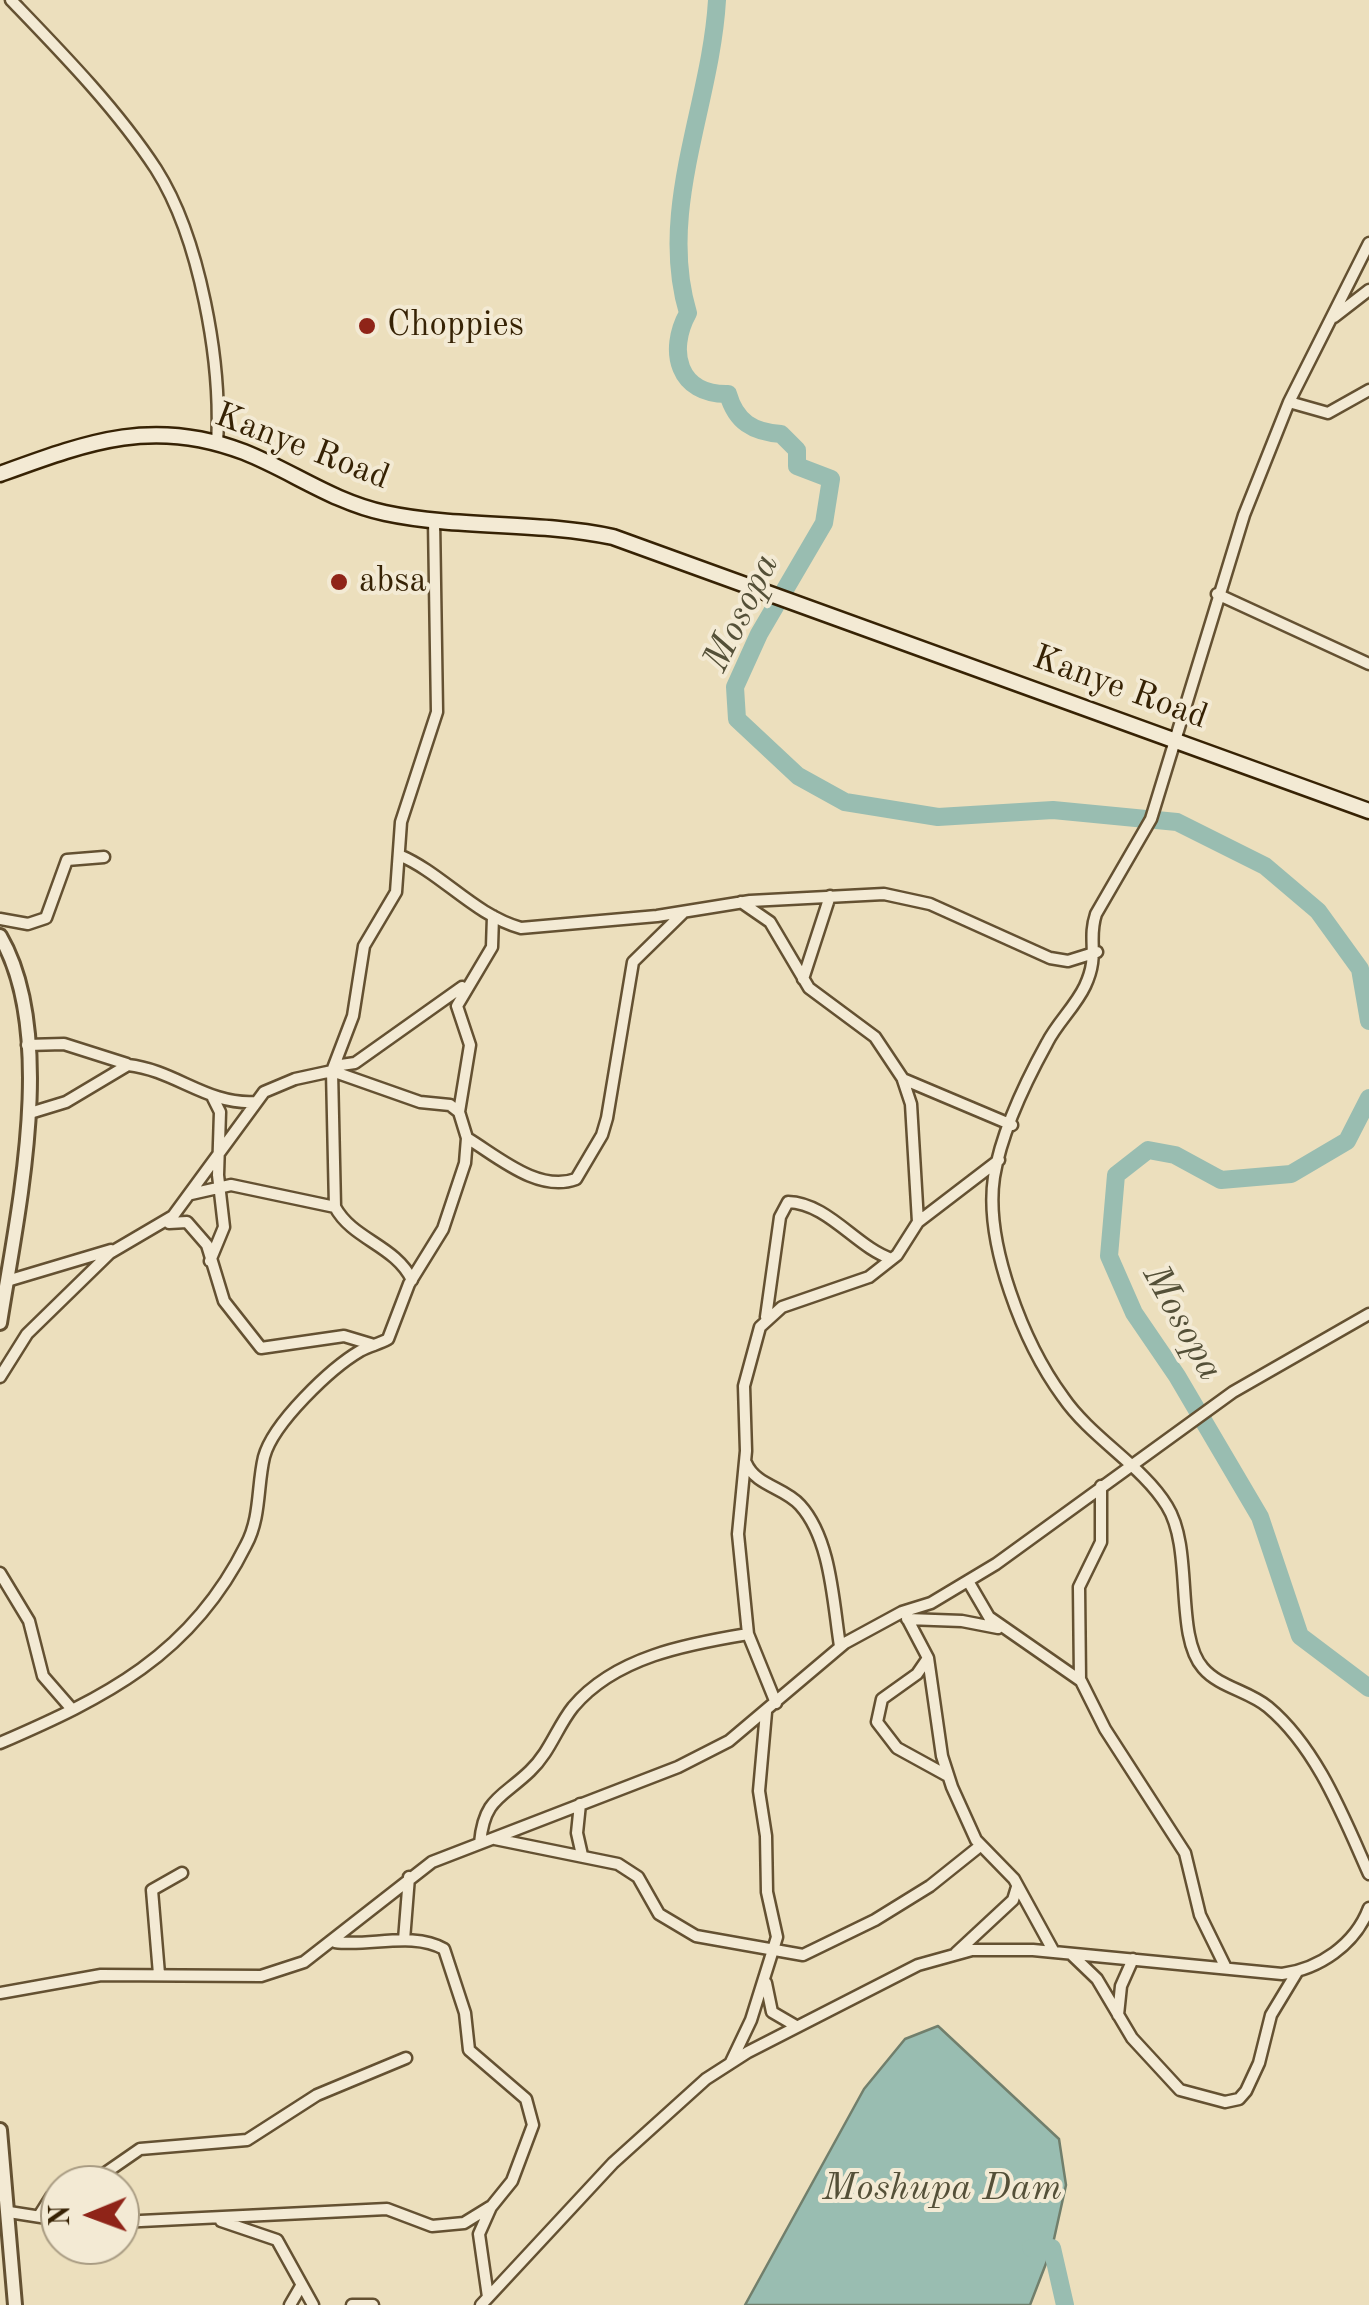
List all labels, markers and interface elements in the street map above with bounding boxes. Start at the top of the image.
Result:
place label: Choppies [387,305,524,347]
marker: Choppies [356,315,378,337]
street label: Kanye Road [209,395,395,499]
water label: Mosopa [694,546,790,680]
place label: absa [359,561,427,603]
marker: absa [328,571,350,593]
street label: Kanye Road [1027,637,1213,739]
water label: Mosopa [1132,1257,1232,1389]
north arrow [40,2165,140,2265]
water label: Moshupa Dam [822,2166,1062,2212]
text: N [48,2205,76,2226]

